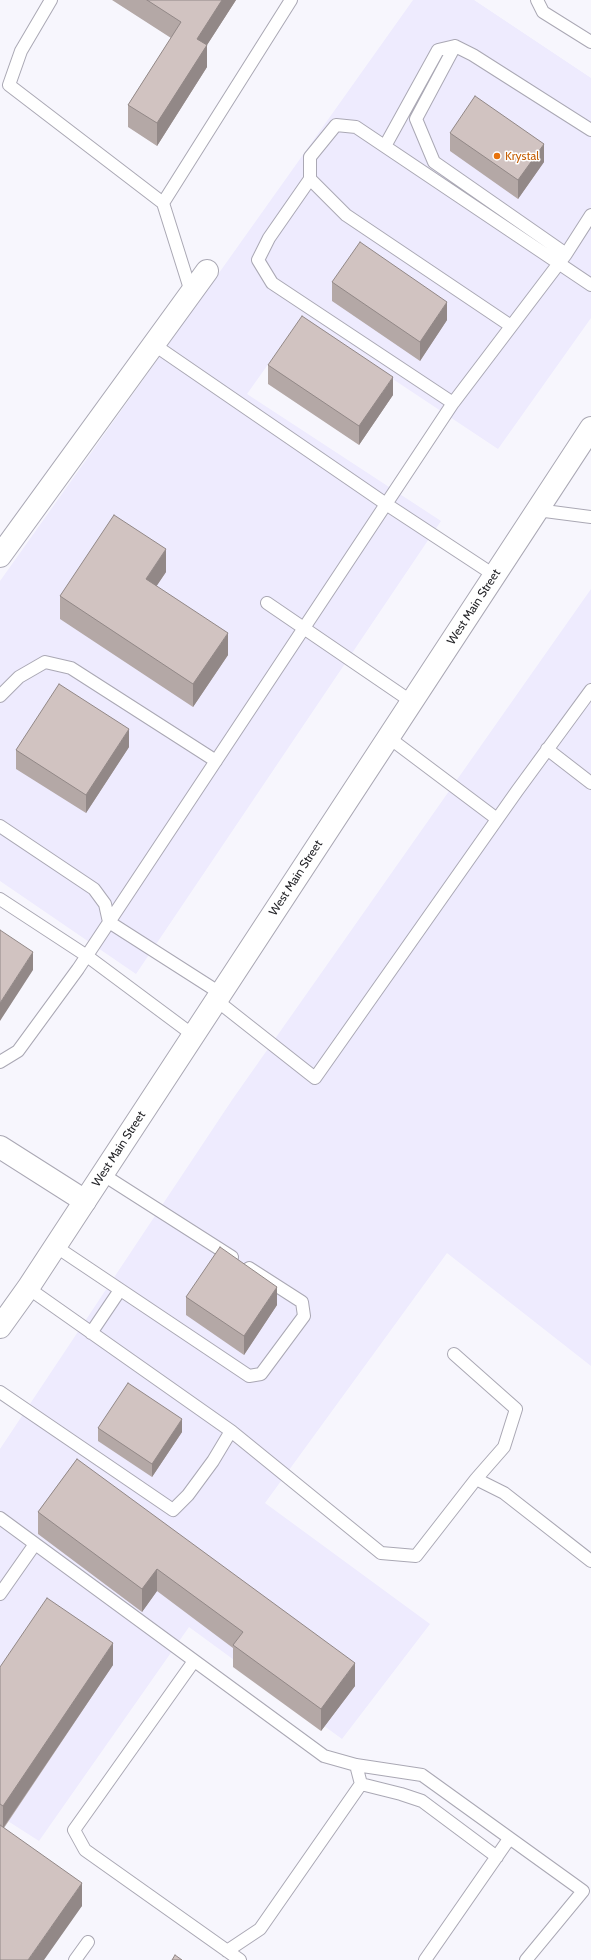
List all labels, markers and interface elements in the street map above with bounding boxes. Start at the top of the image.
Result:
place label: Krystal [505,149,539,163]
marker: Krystal [492,151,502,161]
street label: West Main Street [444,567,504,647]
street label: West Main Street [266,838,326,918]
street label: West Main Street [89,1109,149,1189]

